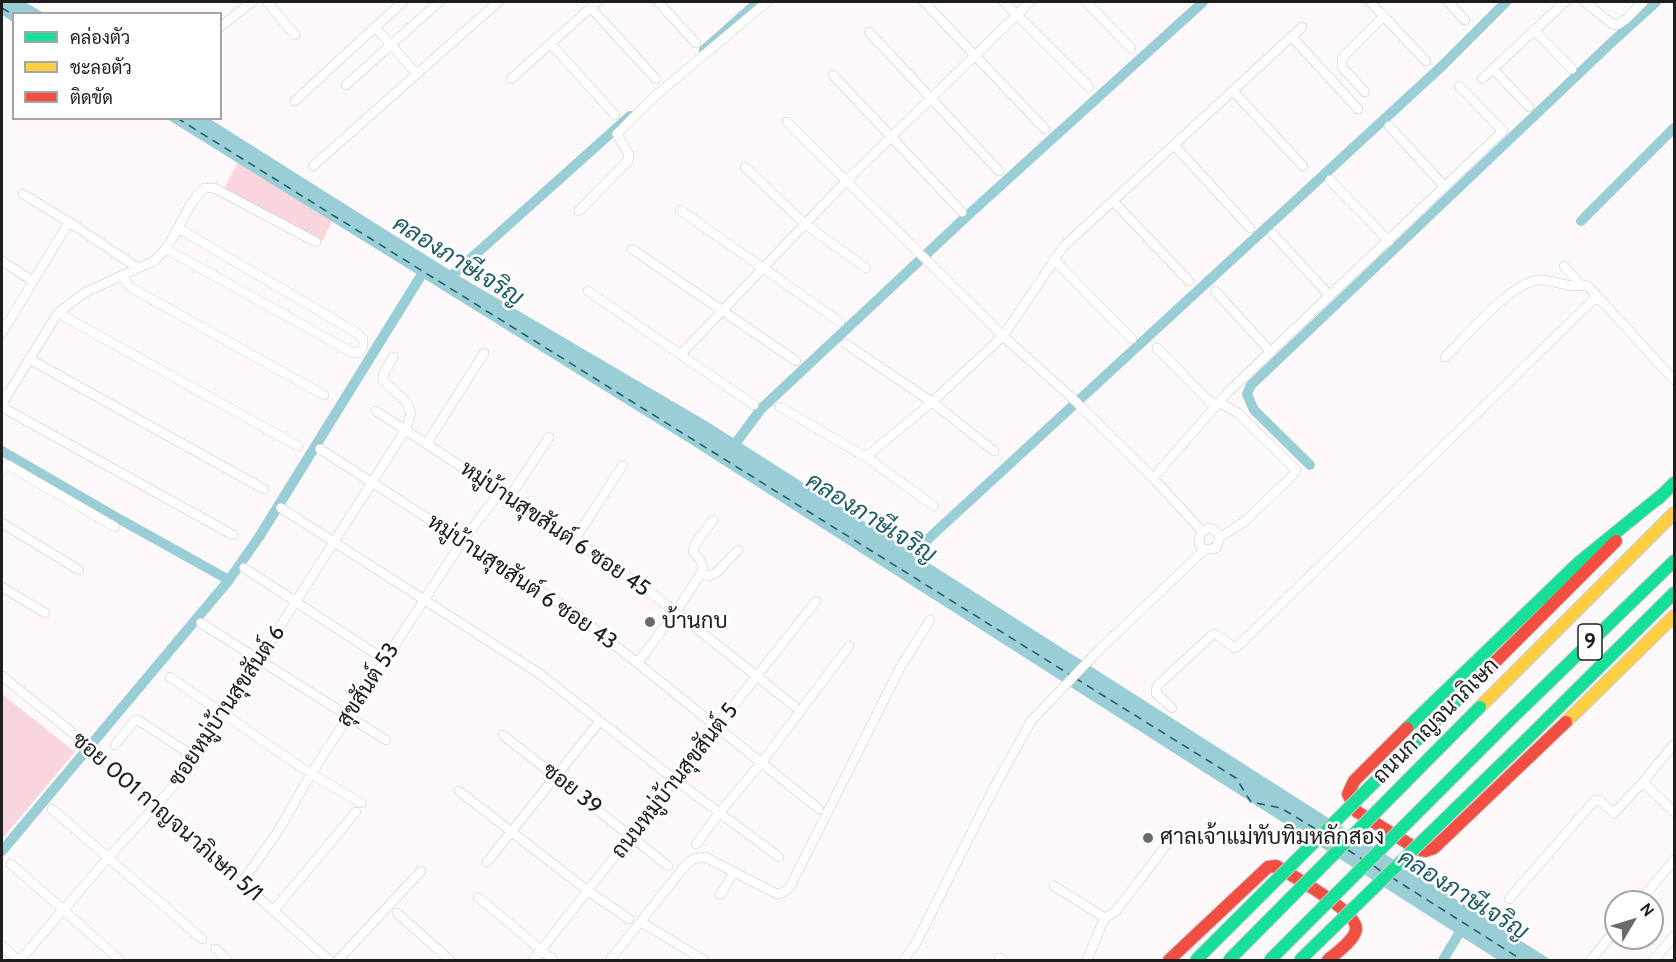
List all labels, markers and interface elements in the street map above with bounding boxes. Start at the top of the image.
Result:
legend [12,12,222,120]
text: คล่องตัว [70,27,130,49]
text: ชะลอตัว [70,57,132,79]
text: ติดขัด [70,87,113,109]
water label: คลองภาษีเจริญ [387,209,529,313]
street label: หมู่บ้านสุขสันต์ 6 ซอย 45 [455,456,655,602]
water label: คลองภาษีเจริญ [800,466,942,570]
street label: หมู่บ้านสุขสันต์ 6 ซอย 43 [422,509,622,655]
place label: บ้านกบ [662,609,728,635]
marker: บ้านกบ [643,615,657,629]
street label: ซอยหมู่บ้านสุขสันต์ 6 [163,620,291,792]
road number: 9 [1578,624,1602,660]
street label: สุขสันต์ 53 [331,638,405,732]
street label: ถนนกาญจนาภิเษก [1368,653,1504,789]
street label: ถนนหมู่บ้านสุขสันต์ 5 [606,698,744,864]
street label: ซอย 001 กาญจนาภิเษก 5/1 [66,727,268,907]
street label: ซอย 39 [537,758,607,820]
place label: ศาลเจ้าแม่ทับทิมหลักสอง [1160,825,1384,851]
marker: ศาลเจ้าแม่ทับทิมหลักสอง [1141,831,1155,845]
water label: คลองภาษีเจริญ [1392,843,1534,947]
north arrow [1604,890,1664,950]
text: N [1636,900,1658,920]

